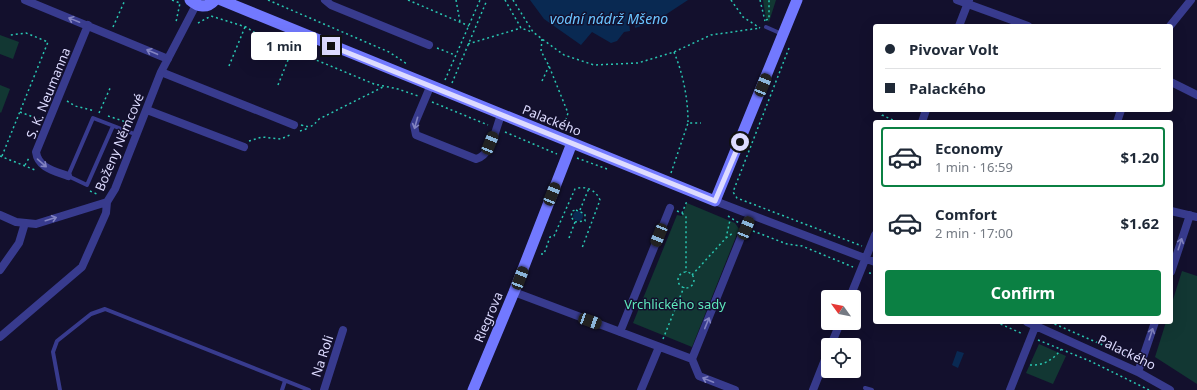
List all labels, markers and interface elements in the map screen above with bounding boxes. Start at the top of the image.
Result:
water label: vodní nádrž Mšeno [550,9,668,28]
one-way arrow [69,15,81,23]
callout: 1 min [251,32,317,60]
text: 1 min [266,37,302,55]
route end [322,37,340,55]
text: Pivovar Volt [909,39,998,59]
street label: S. K. Neumanna [21,45,75,141]
one-way arrow [146,48,158,55]
car [753,72,773,98]
text: Palackého [909,78,986,98]
street label: Boženy Němcové [90,90,148,194]
street label: Palackého [520,100,584,140]
one-way arrow [412,116,419,129]
car [480,130,500,156]
route start [731,133,749,151]
text: Economy [935,138,1003,158]
icon: car [887,139,923,175]
text: $1.20 [1120,147,1159,167]
text: 1 min · 16:59 [935,158,1013,176]
one-way arrow [37,159,48,168]
car [542,181,562,207]
text: Comfort [935,204,997,224]
icon: car [887,205,923,241]
text: $1.62 [1120,213,1159,233]
one-way arrow [44,215,57,222]
car [736,215,756,241]
car [649,222,669,248]
text: 2 min · 17:00 [935,224,1013,242]
one-way arrow [1177,238,1185,250]
car [510,265,530,291]
button: Confirm [885,270,1161,316]
street label: Riegrova [469,289,507,345]
north arrow [821,290,861,330]
map controls [821,290,861,378]
park label: Vrchlického sady [624,295,726,313]
car [577,311,603,331]
one-way arrow [704,317,711,329]
one-way arrow [1148,327,1155,340]
street label: Palackého [1095,330,1159,374]
street label: Na Roli [307,333,337,379]
button: locate [821,338,861,378]
one-way arrow [703,375,715,383]

